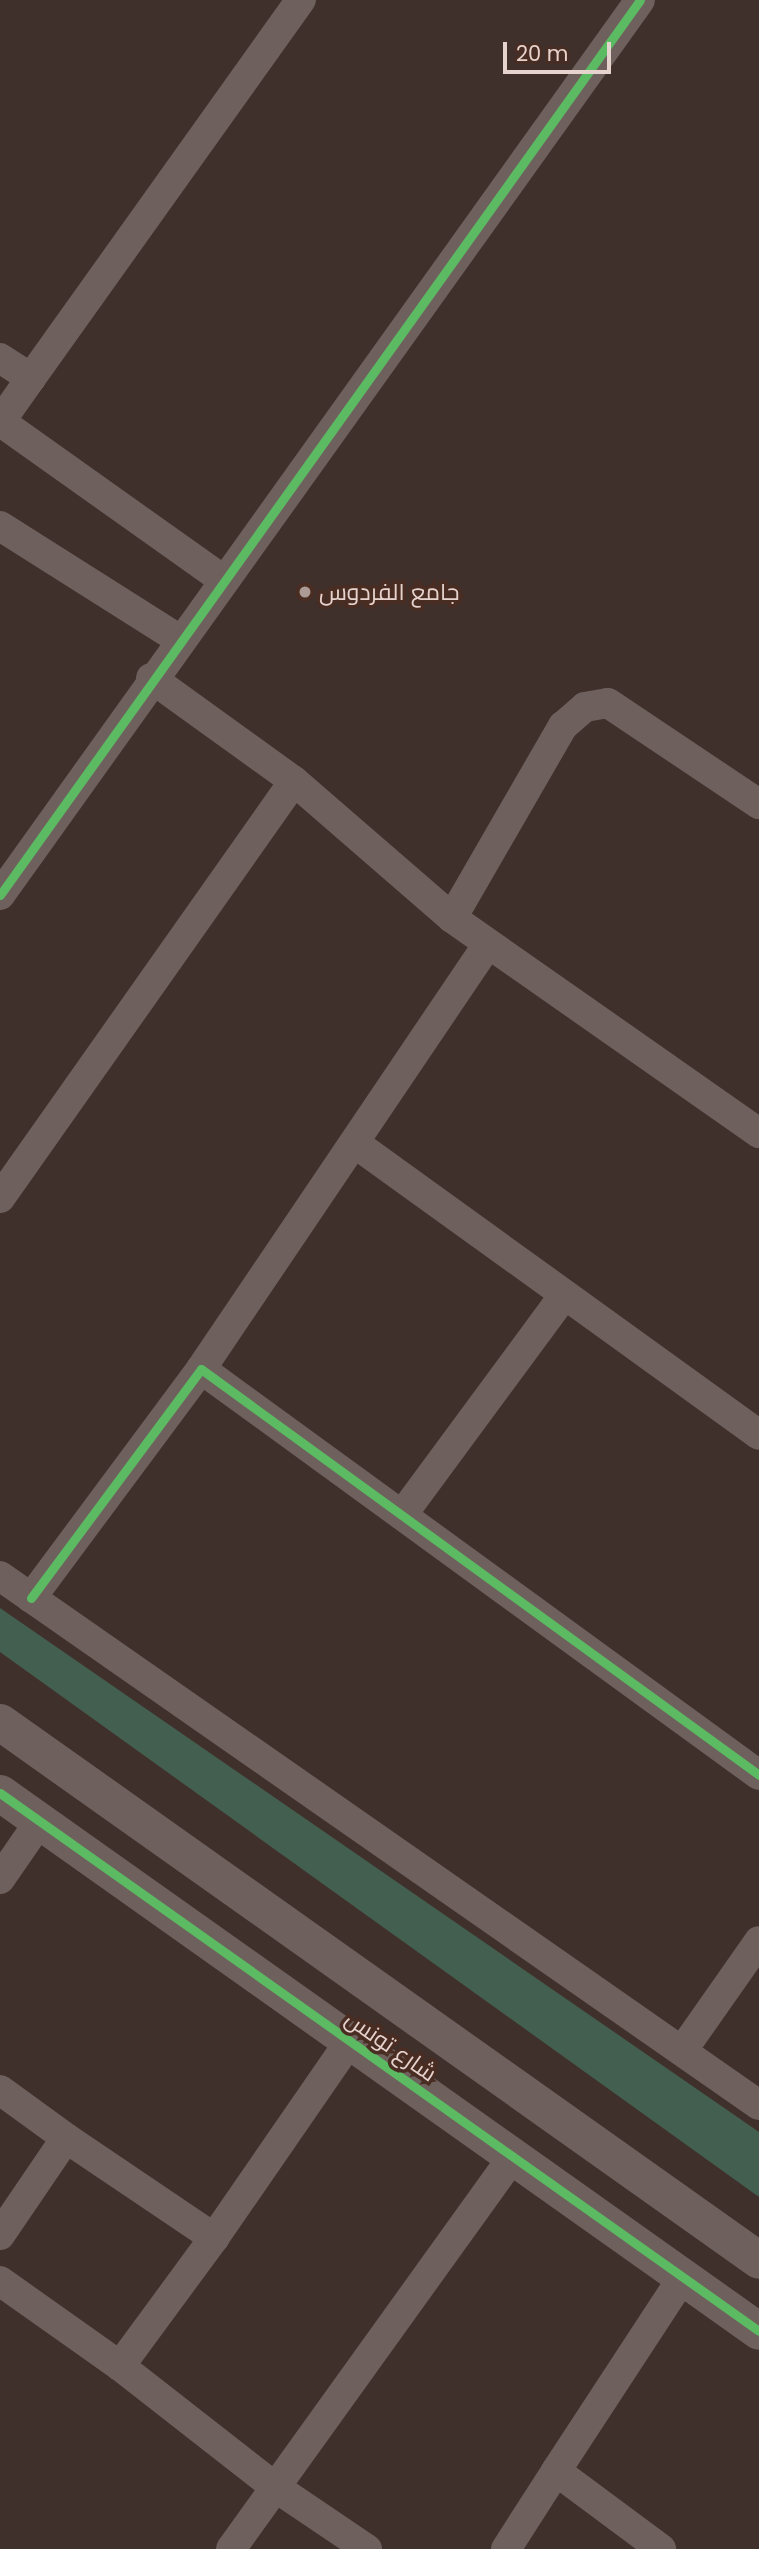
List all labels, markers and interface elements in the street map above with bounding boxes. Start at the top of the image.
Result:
scale bar [507,28,616,72]
text: 20 m [516,39,569,68]
place label: جامع الفردوس [319,578,460,606]
marker: جامع الفردوس [297,584,313,600]
street label: شارع تونس [340,2005,442,2087]

